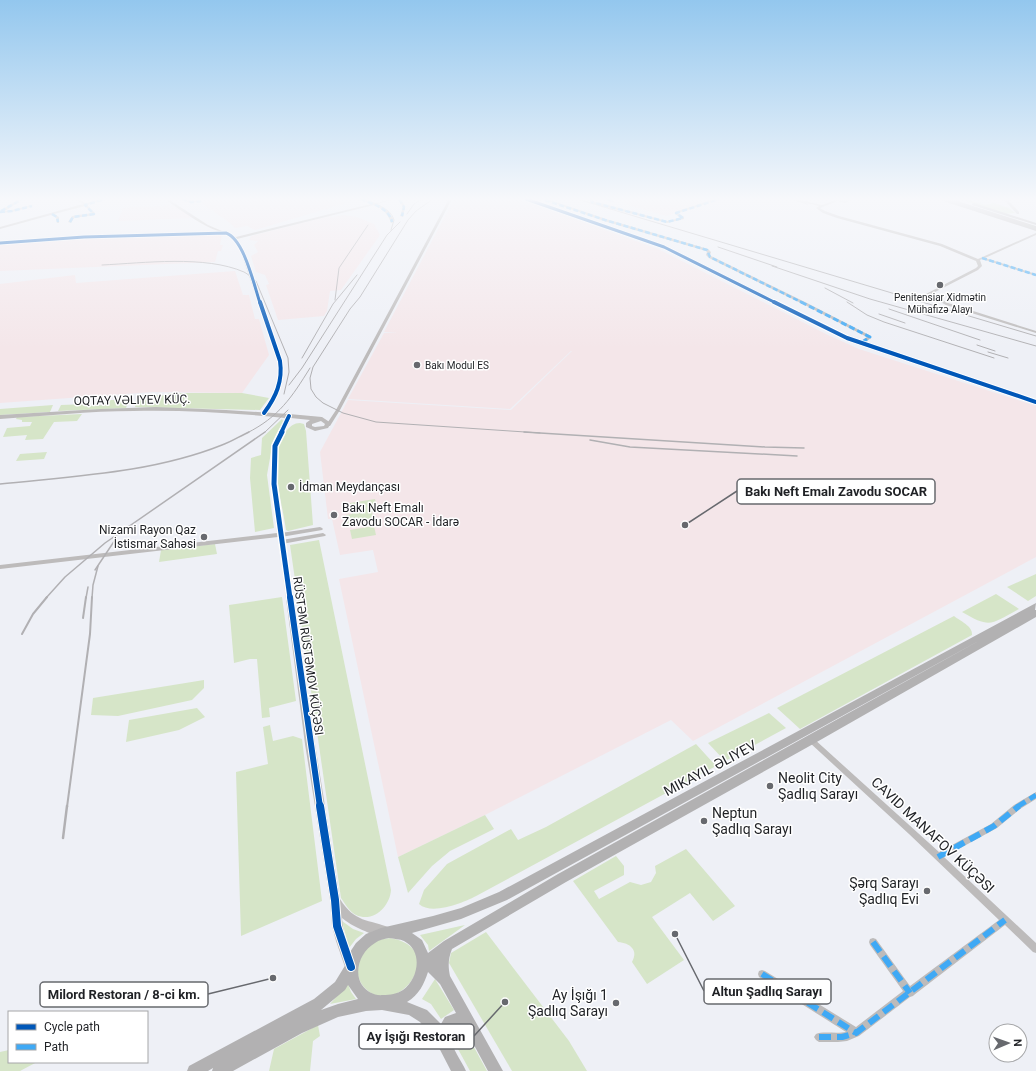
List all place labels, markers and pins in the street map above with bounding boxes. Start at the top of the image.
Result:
marker: Penitensiar Xidmətin Mühafizə Alayı [935,280,945,290]
place label: Penitensiar Xidmətin Mühafizə Alayı [894,292,986,315]
marker: Bakı Modul ES [412,360,422,370]
place label: Bakı Modul ES [425,360,489,371]
place label: İdman Meydançası [299,479,400,494]
callout: Bakı Neft Emalı Zavodu SOCAR [737,479,935,504]
marker: İdman Meydançası [286,482,296,492]
place label: Bakı Neft Emalı Zavodu SOCAR - İdarə [342,501,459,529]
marker: Bakı Neft Emalı Zavodu SOCAR - İdarə [329,510,339,520]
place label: Nizami Rayon Qaz İstismar Sahəsi [99,523,196,551]
marker: Nizami Rayon Qaz İstismar Sahəsi [199,532,209,542]
place label: Neolit City Şadlıq Sarayı [778,770,858,802]
marker: Neolit City Şadlıq Sarayı [765,781,775,791]
place label: Neptun Şadlıq Sarayı [712,805,792,837]
marker: Neptun Şadlıq Sarayı [699,816,709,826]
place label: Şərq Sarayı Şadlıq Evi [849,875,919,907]
marker: Şərq Sarayı Şadlıq Evi [922,886,932,896]
callout: Altun Şadlıq Sarayı [704,979,831,1004]
callout: Milord Restoran / 8-ci km. [40,982,208,1007]
place label: Ay İşığı 1 Şadlıq Sarayı [528,987,608,1019]
marker: Ay İşığı 1 Şadlıq Sarayı [611,998,621,1008]
callout: Ay İşığı Restoran [359,1024,474,1049]

